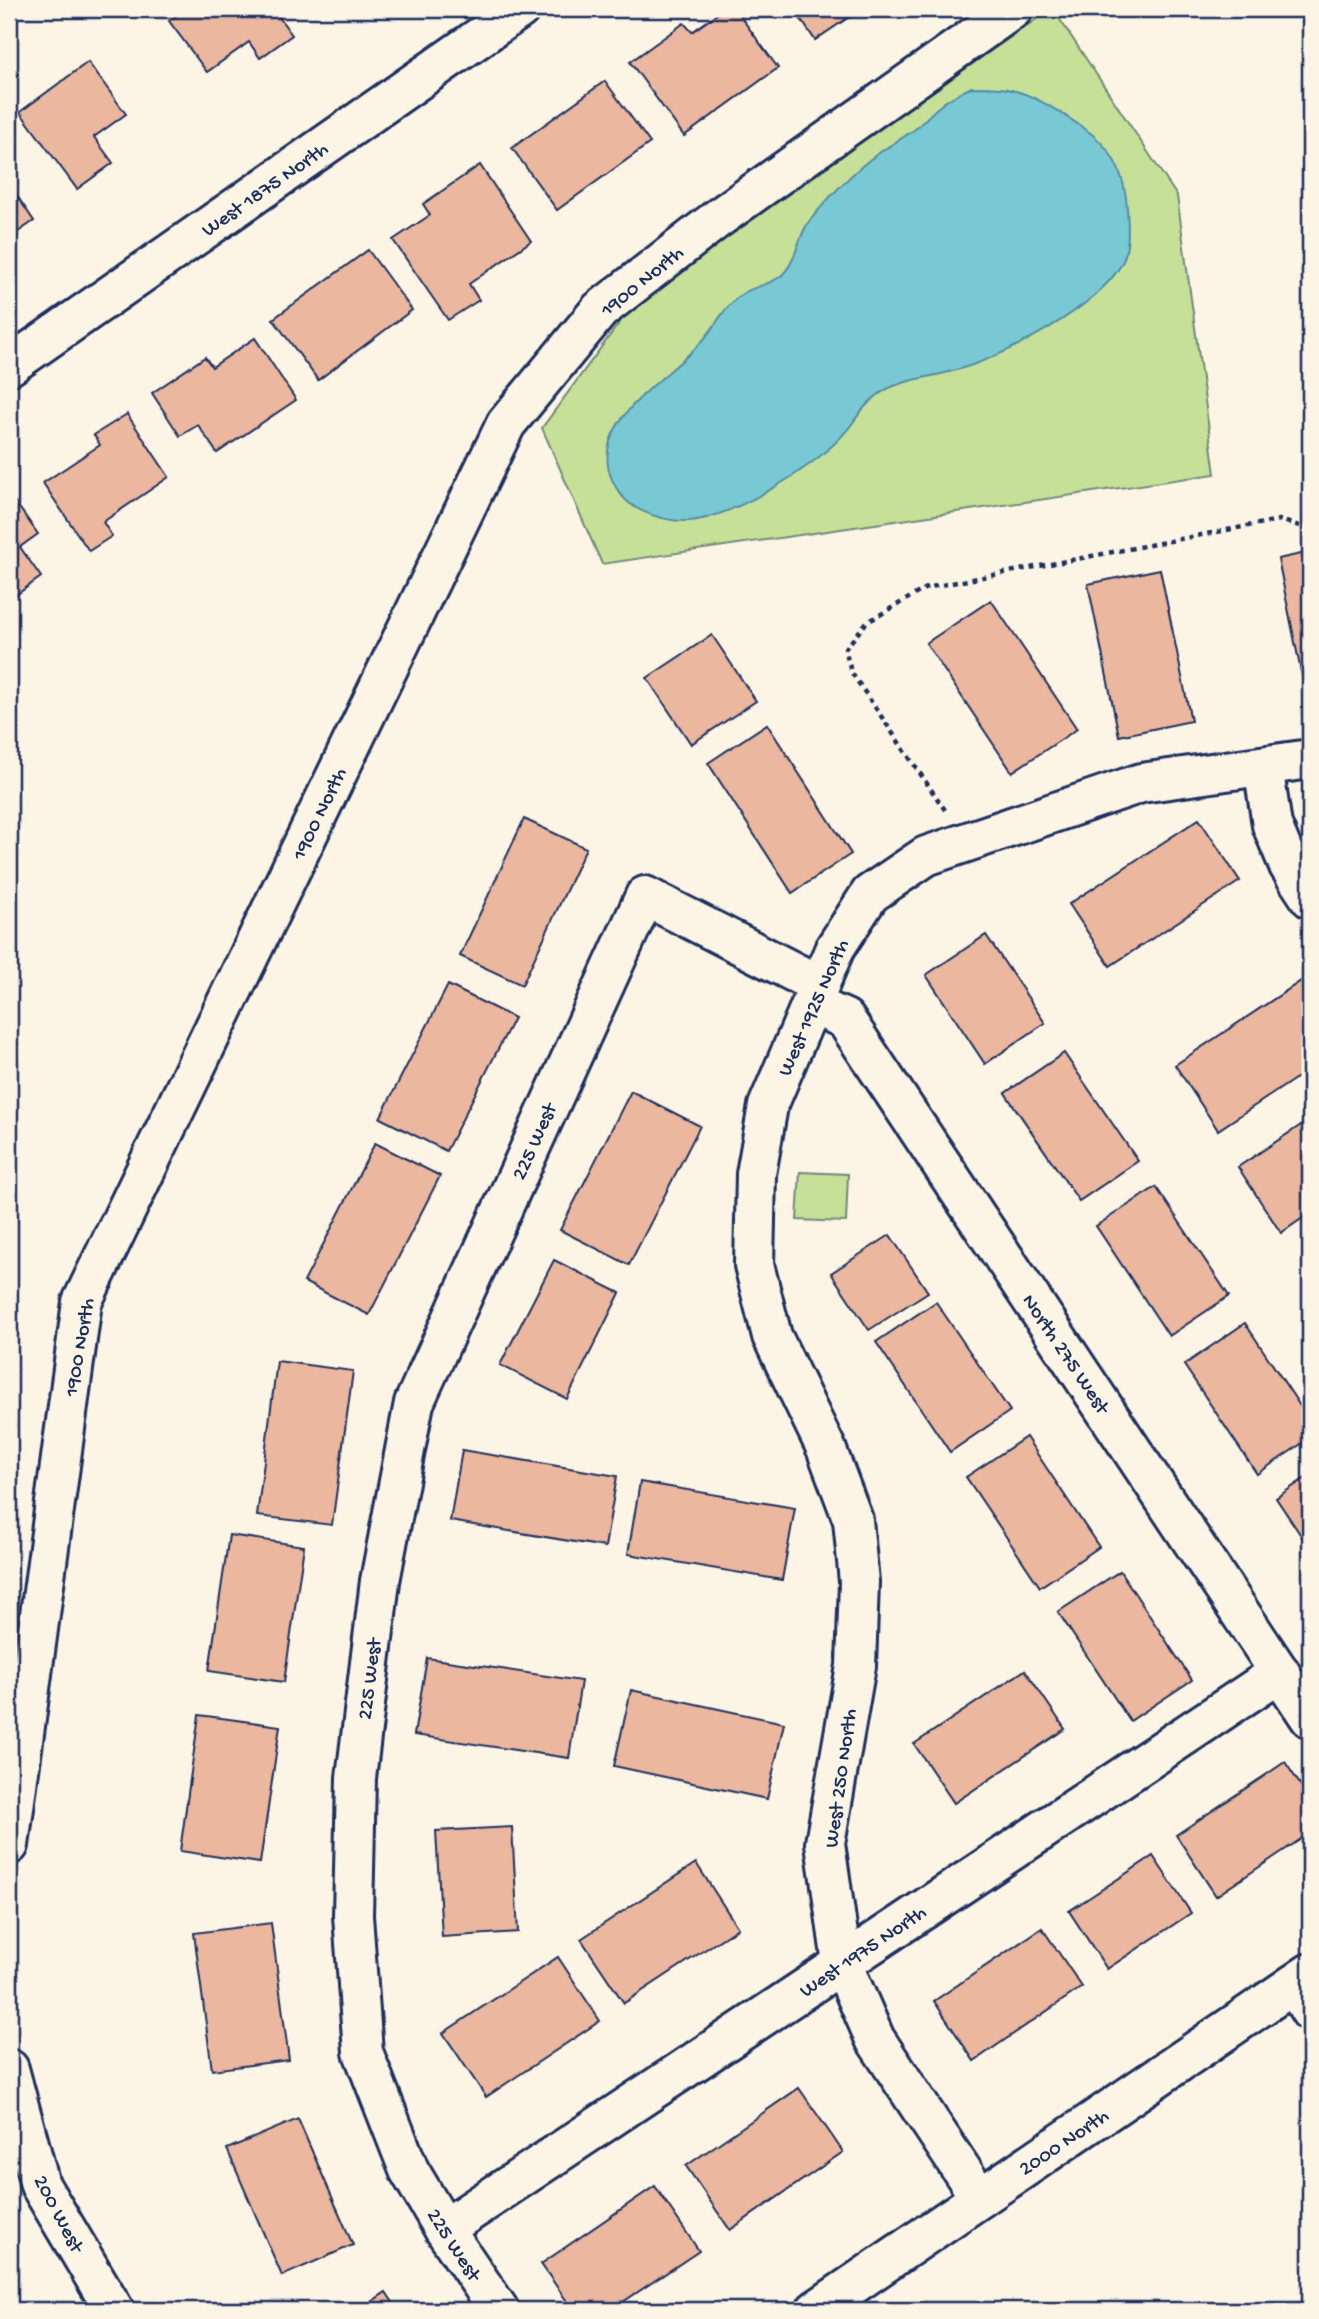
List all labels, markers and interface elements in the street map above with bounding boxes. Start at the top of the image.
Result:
street label: West 1875 North [198,138,334,244]
street label: 1900 North [596,242,690,324]
street label: 1900 North [288,764,354,866]
street label: West 1925 North [774,936,857,1081]
street label: 225 West [508,1098,565,1185]
street label: North 275 West [1015,1290,1115,1422]
street label: 1900 North [60,1296,102,1400]
street label: 225 West [354,1635,389,1721]
street label: West 250 North [820,1707,865,1850]
street label: West 1975 North [796,1901,932,2005]
street label: 2000 North [1015,2105,1115,2183]
street label: 200 West [26,2172,89,2260]
street label: 225 West [419,2205,486,2289]

